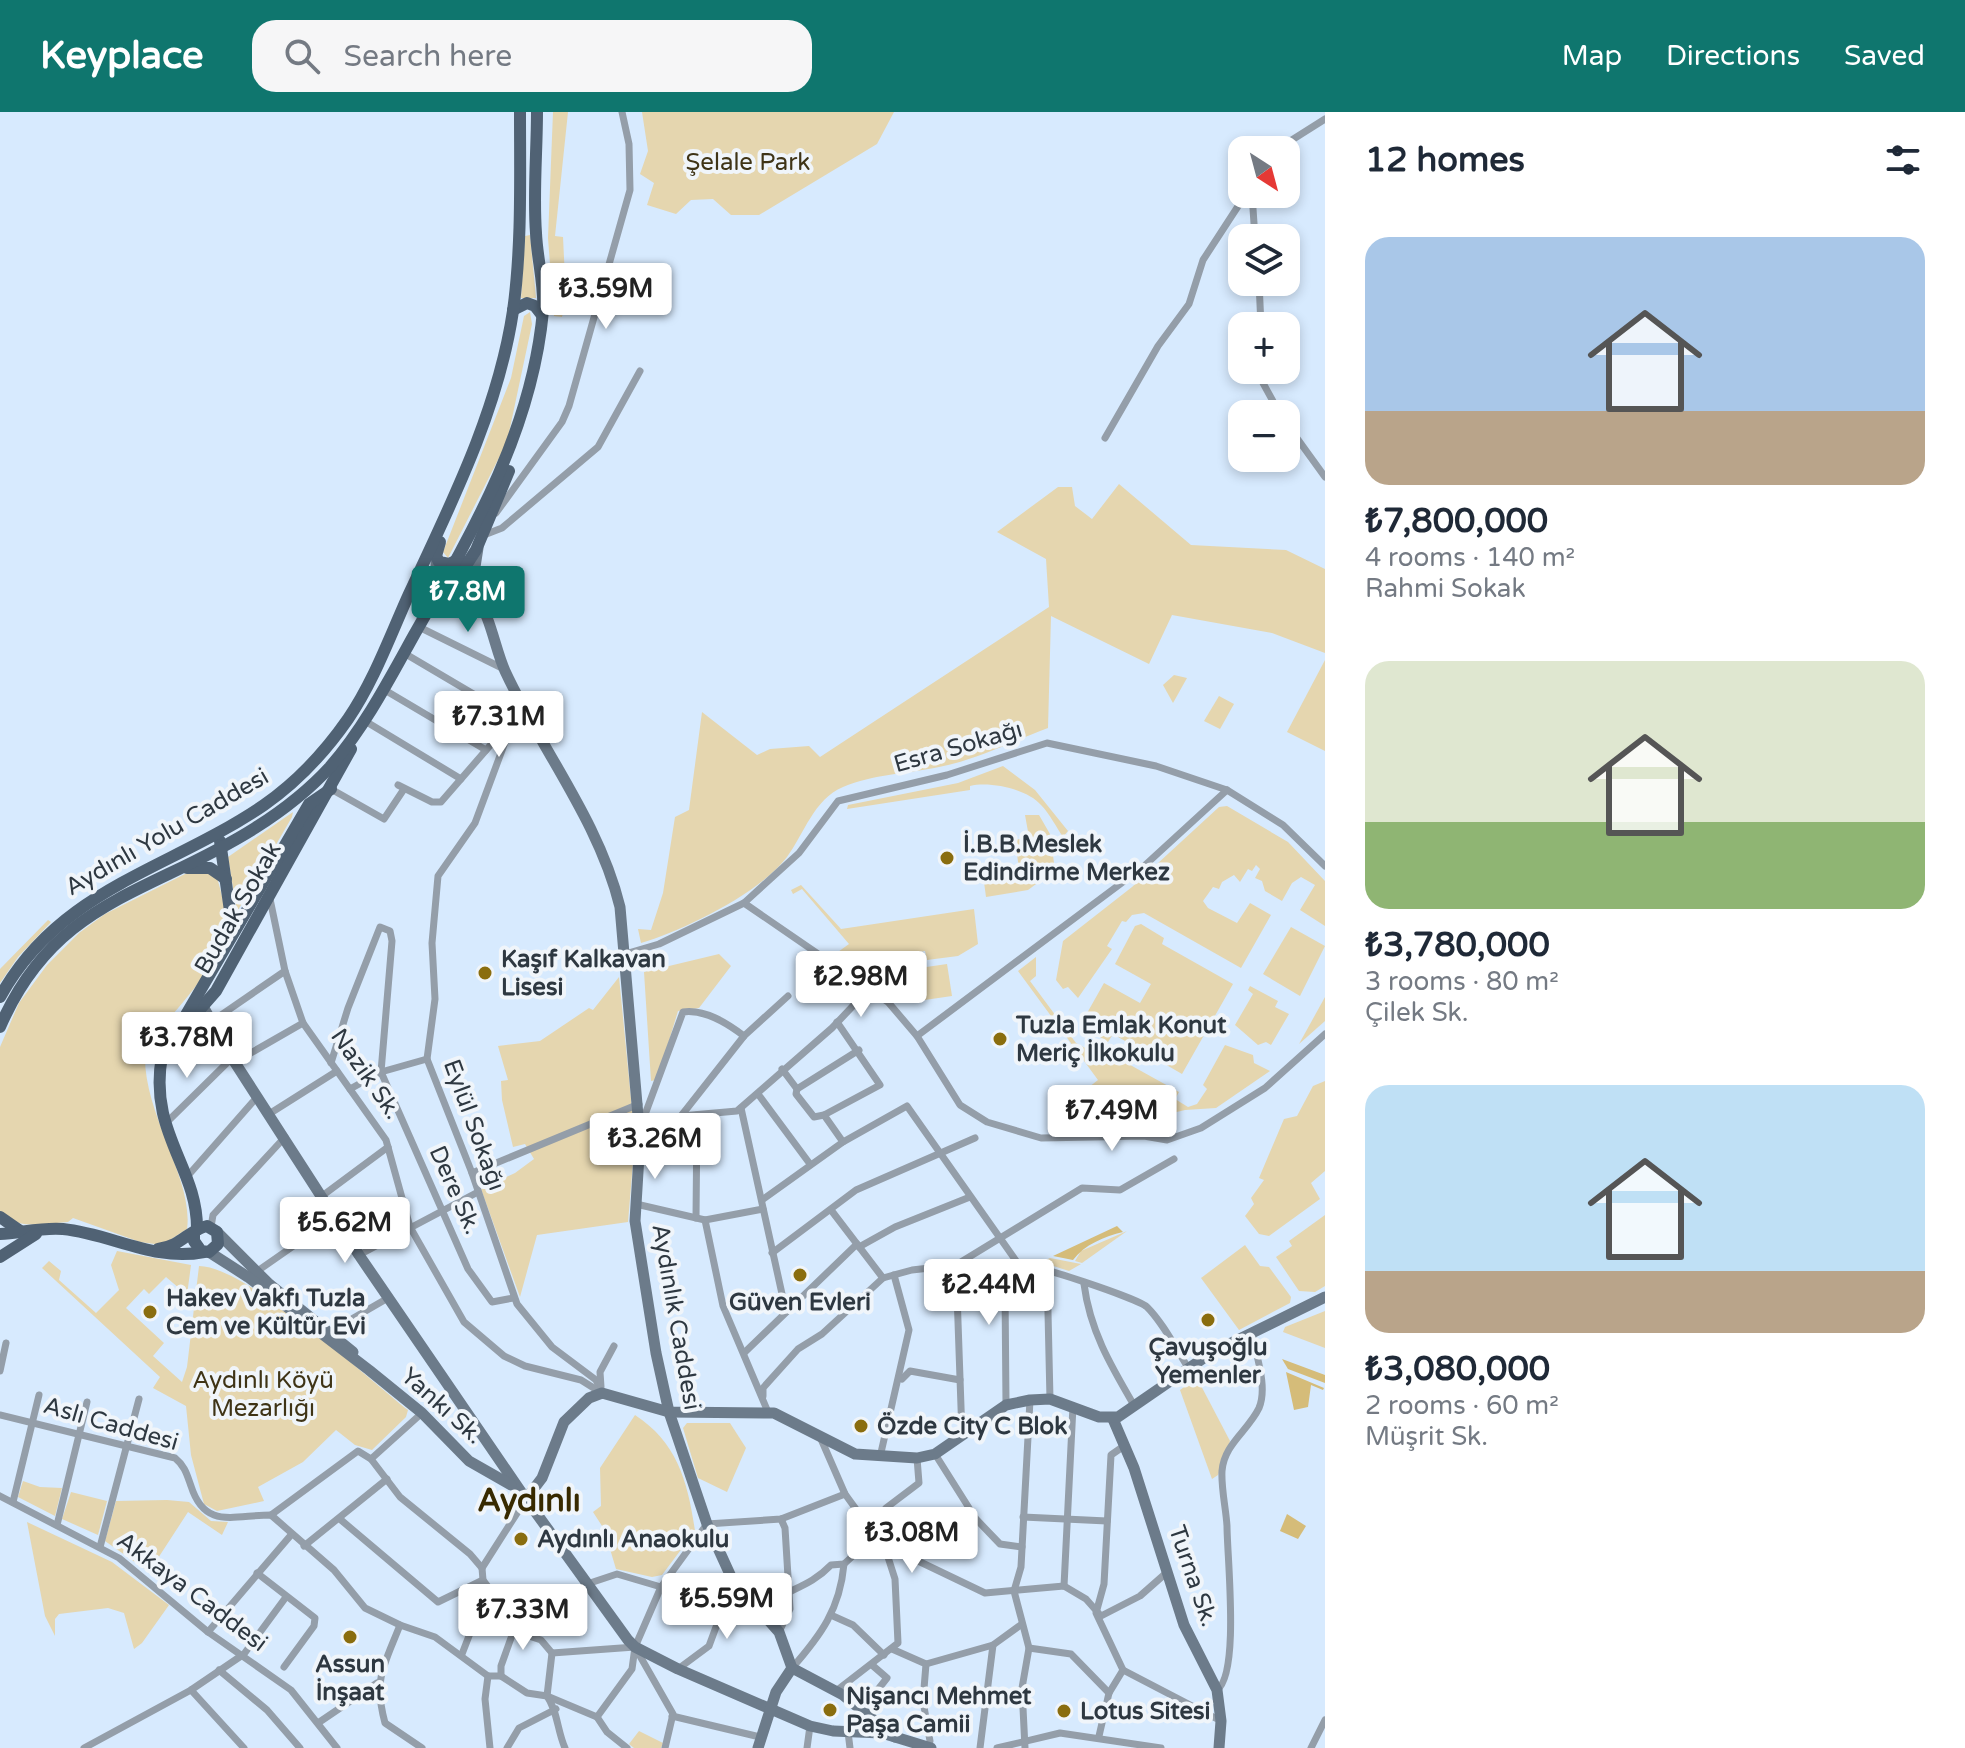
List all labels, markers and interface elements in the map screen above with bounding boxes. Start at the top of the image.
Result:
search box [252,20,812,92]
text: Keyplace [40,33,204,79]
icon: search [280,34,324,78]
text: Search here [344,38,512,75]
text: Map [1562,39,1622,73]
text: Directions [1666,39,1800,73]
text: Saved [1844,39,1925,73]
north arrow [1228,136,1300,208]
map controls [1228,136,1300,472]
icon: filters [1881,138,1925,182]
text: 12 homes [1365,140,1525,181]
park label: Şelale Park [686,148,810,177]
button: layers [1228,224,1300,296]
pin: ₺3.59M [541,263,671,331]
text: ₺3.59M [559,273,653,304]
icon: home [1573,289,1717,433]
button: + [1228,312,1300,384]
button: − [1228,400,1300,472]
text: ₺7,800,000 [1365,501,1548,542]
text: 4 rooms · 140 m² [1365,542,1575,573]
pin: ₺7.8M [412,566,524,634]
text: Rahmi Sokak [1365,573,1526,604]
text: ₺7.8M [430,576,506,607]
pin: ₺7.31M [434,691,564,759]
text: ₺7.31M [452,701,546,732]
icon: home [1573,713,1717,857]
street label: Esra Sokağı [890,715,1026,779]
street label: Aydınlı Yolu Caddesi [60,762,274,902]
place label: İ.B.B.Meslek Edindirme Merkez [963,830,1170,887]
street label: Budak Sokak [188,837,288,979]
marker: İ.B.B.Meslek Edindirme Merkez [938,849,956,867]
text: ₺3,780,000 [1365,925,1550,966]
place label: Kaşıf Kalkavan Lisesi [501,945,666,1002]
pin: ₺2.98M [796,951,926,1019]
text: ₺2.98M [814,961,908,992]
marker: Kaşıf Kalkavan Lisesi [476,964,494,982]
text: 3 rooms · 80 m² [1365,966,1559,997]
text: Çilek Sk. [1365,997,1468,1028]
place label: Tuzla Emlak Konut Meriç İlkokulu [1015,1011,1227,1068]
pin: ₺3.78M [122,1012,252,1080]
text: ₺3.78M [140,1022,234,1053]
street label: Nazik Sk. [324,1023,408,1125]
marker: Tuzla Emlak Konut Meriç İlkokulu [991,1030,1009,1048]
street label: Eylül Sokağı [437,1055,511,1195]
pin: ₺7.49M [1047,1085,1177,1153]
text: ₺7.49M [1066,1095,1158,1126]
pin: ₺3.26M [590,1113,720,1181]
text: ₺3.26M [608,1123,702,1154]
icon: home [1573,1137,1717,1281]
street label: Dere Sk. [423,1141,487,1239]
pin: ₺5.62M [280,1197,410,1265]
text: ₺5.62M [298,1207,392,1238]
street label: Aydınlık Caddesi [645,1222,707,1412]
pin: ₺2.44M [924,1259,1054,1327]
marker: Güven Evleri [791,1266,809,1284]
text: ₺2.44M [942,1269,1036,1300]
place label: Hakev Vakfı Tuzla Cem ve Kültür Evi [166,1284,366,1341]
place label: Güven Evleri [729,1288,871,1317]
marker: Hakev Vakfı Tuzla Cem ve Kültür Evi [141,1303,159,1321]
marker: Çavuşoğlu Yemenler [1199,1311,1217,1329]
place label: Çavuşoğlu Yemenler [1148,1333,1268,1390]
text: ₺3,080,000 [1365,1349,1550,1390]
street label: Yankı Sk. [395,1362,489,1450]
park label: Aydınlı Köyü Mezarlığı [192,1366,334,1423]
text: 2 rooms · 60 m² [1365,1390,1559,1421]
street label: Aslı Caddesi [40,1391,182,1457]
place label: Özde City C Blok [877,1412,1067,1441]
marker: Özde City C Blok [852,1417,870,1435]
text: Müşrit Sk. [1365,1421,1488,1452]
district label: Aydınlı [477,1482,581,1520]
pin: ₺3.08M [847,1507,977,1575]
text: ₺3.08M [865,1517,959,1548]
street label: Turna Sk. [1162,1522,1224,1630]
place label: Aydınlı Anaokulu [537,1525,729,1554]
street label: Akkaya Caddesi [111,1526,273,1658]
marker: Aydınlı Anaokulu [512,1530,530,1548]
pin: ₺5.59M [662,1573,792,1641]
text: ₺5.59M [680,1583,774,1614]
pin: ₺7.33M [458,1584,588,1652]
text: ₺7.33M [476,1594,570,1625]
marker: Assun İnşaat [341,1628,359,1646]
place label: Assun İnşaat [315,1650,385,1707]
place label: Nişancı Mehmet Paşa Camii [846,1682,1032,1739]
place label: Lotus Sitesi [1080,1697,1211,1726]
marker: Nişancı Mehmet Paşa Camii [821,1701,839,1719]
marker: Lotus Sitesi [1055,1702,1073,1720]

